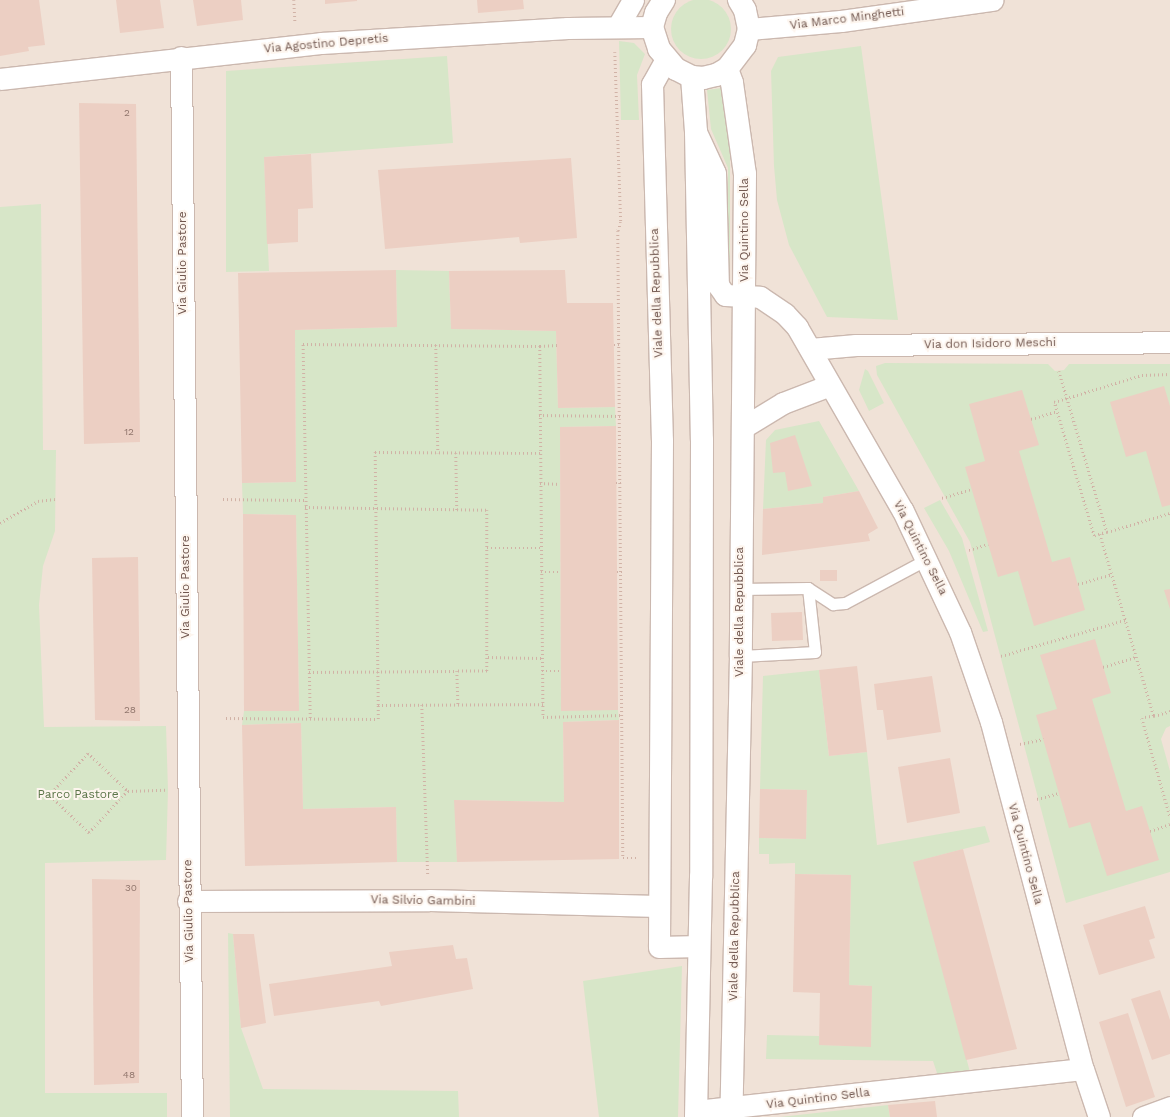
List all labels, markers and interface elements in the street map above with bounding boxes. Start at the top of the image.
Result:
street label: Via Marco Minghetti [789,5,905,33]
street label: Via Agostino Depretis [263,31,389,57]
house number: 2 [124,107,130,119]
street label: Via Quintino Sella [738,178,752,282]
street label: Via Giulio Pastore [176,211,190,315]
street label: Viale della Repubblica [648,228,666,358]
street label: Via don Isidoro Meschi [924,336,1056,352]
house number: 12 [124,426,134,438]
street label: Via Quintino Sella [890,498,950,598]
street label: Via Giulio Pastore [179,535,193,639]
street label: Viale della Repubblica [733,547,747,677]
house number: 28 [124,704,136,716]
park label: Parco Pastore [37,788,119,802]
street label: Via Quintino Sella [1005,802,1045,906]
street label: Via Giulio Pastore [181,859,197,963]
street label: Viale della Repubblica [727,871,743,1001]
house number: 30 [125,882,137,894]
street label: Via Silvio Gambini [370,893,476,909]
house number: 48 [123,1069,135,1081]
street label: Via Quintino Sella [765,1085,871,1113]

